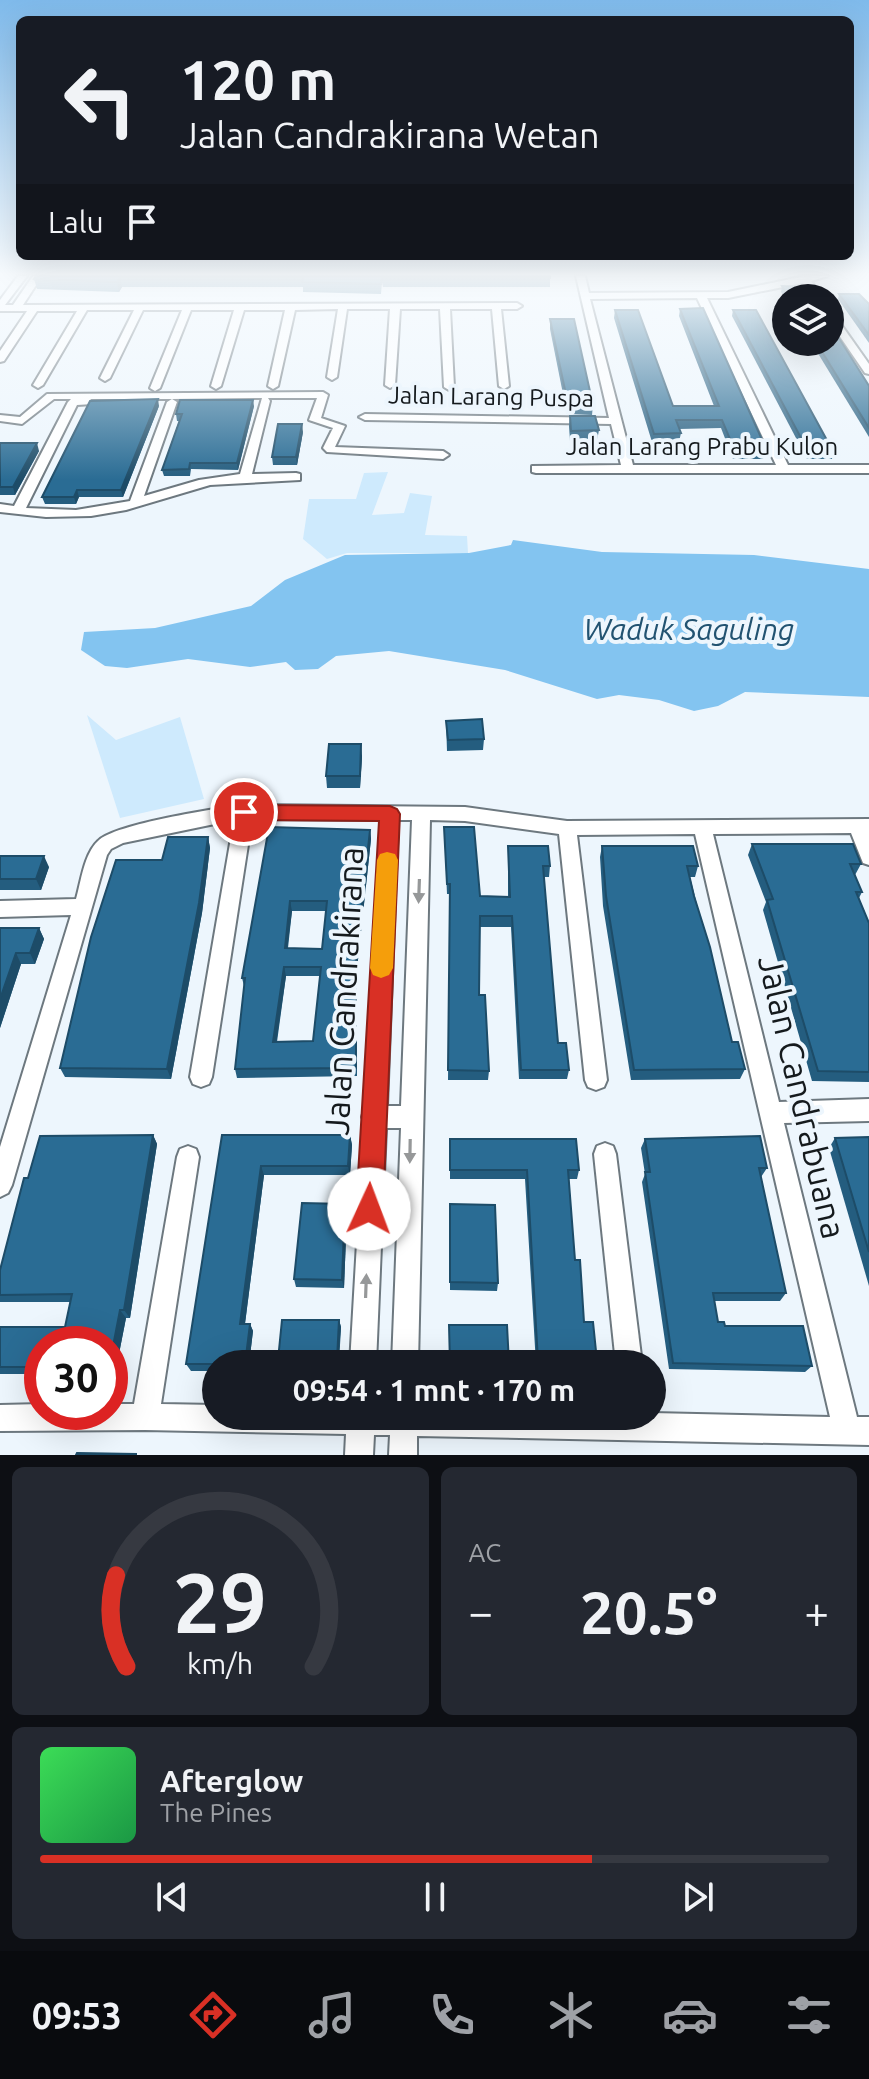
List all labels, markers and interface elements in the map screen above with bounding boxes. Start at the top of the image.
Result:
icon: left [48,48,152,152]
text: 120 m [180,48,336,111]
text: Jalan Candrakirana Wetan [180,114,599,155]
icon: arrive [120,200,164,244]
text: Lalu [48,205,104,239]
map controls [772,284,844,356]
button: layers [772,284,844,356]
street label: Jalan Larang Puspa [388,381,594,412]
street label: Jalan Larang Prabu Kulon [566,433,838,460]
water label: Waduk Saguling [584,612,794,646]
pin [210,778,278,846]
icon: arrive [222,790,266,834]
street label: Jalan Candrakirana [316,846,370,1136]
one-way arrow [412,879,425,904]
street label: Jalan Candrabuana [752,951,854,1242]
one-way arrow [403,1139,416,1164]
position arrow [327,1167,411,1251]
one-way arrow [360,1273,373,1298]
speed limit sign: 30 [24,1326,128,1430]
text: 09:54 · 1 mnt · 170 m [293,1373,575,1407]
text: AC [469,1538,501,1567]
text: 29 [173,1555,267,1649]
text: 20.5° [580,1578,717,1645]
text: − [469,1587,493,1636]
text: + [804,1587,829,1636]
text: km/h [187,1647,253,1679]
text: Afterglow [160,1764,303,1798]
text: The Pines [160,1798,272,1827]
icon: previous [150,1875,194,1919]
icon: pause [413,1875,457,1919]
icon: next [676,1875,720,1919]
icon: directions [185,1987,241,2043]
icon: music [304,1987,360,2043]
icon: phone [424,1987,480,2043]
icon: climate [543,1987,599,2043]
icon: car [662,1987,718,2043]
icon: filters [781,1987,837,2043]
text: 09:53 [32,1995,122,2036]

